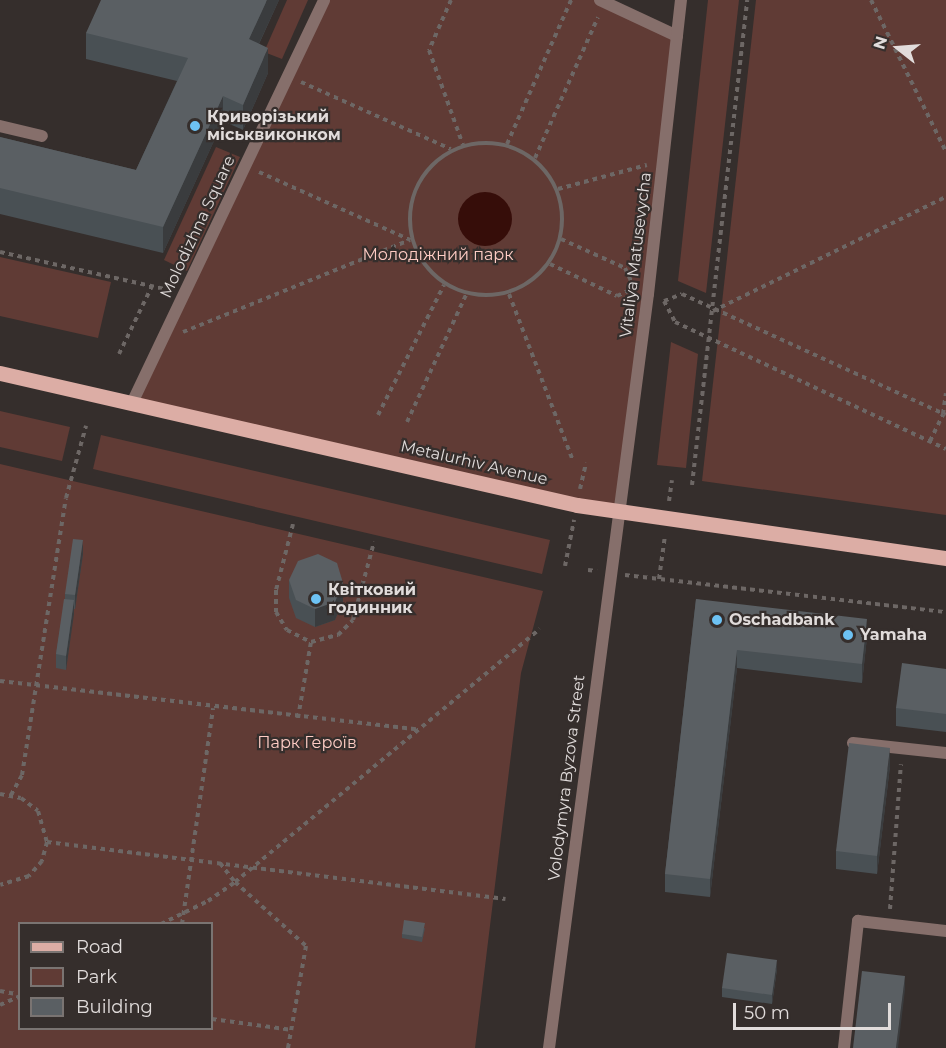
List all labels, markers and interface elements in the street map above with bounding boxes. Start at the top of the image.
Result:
north arrow [868,18,928,78]
text: N [869,34,891,52]
place label: Криворізький міськвиконком [207,107,341,145]
marker: Криворізький міськвиконком [188,119,202,133]
street label: Molodizhna Square [157,153,239,301]
street label: Vitaliya Matusevycha [616,171,656,339]
park label: Молодіжний парк [362,245,514,265]
street label: Metalurhiv Avenue [399,437,549,489]
place label: Квітковий годинник [328,580,416,618]
marker: Квітковий годинник [309,592,323,606]
place label: Oschadbank [729,610,835,630]
marker: Oschadbank [710,613,724,627]
place label: Yamaha [860,625,927,645]
marker: Yamaha [841,628,855,642]
street label: Volodymyra Byzova Street [545,674,589,882]
park label: Парк Героїв [257,733,357,753]
legend [18,922,213,1030]
text: Road [76,936,123,958]
text: Park [76,966,117,988]
scale bar [736,991,894,1029]
text: Building [76,996,153,1018]
text: 50 m [744,1002,790,1024]

